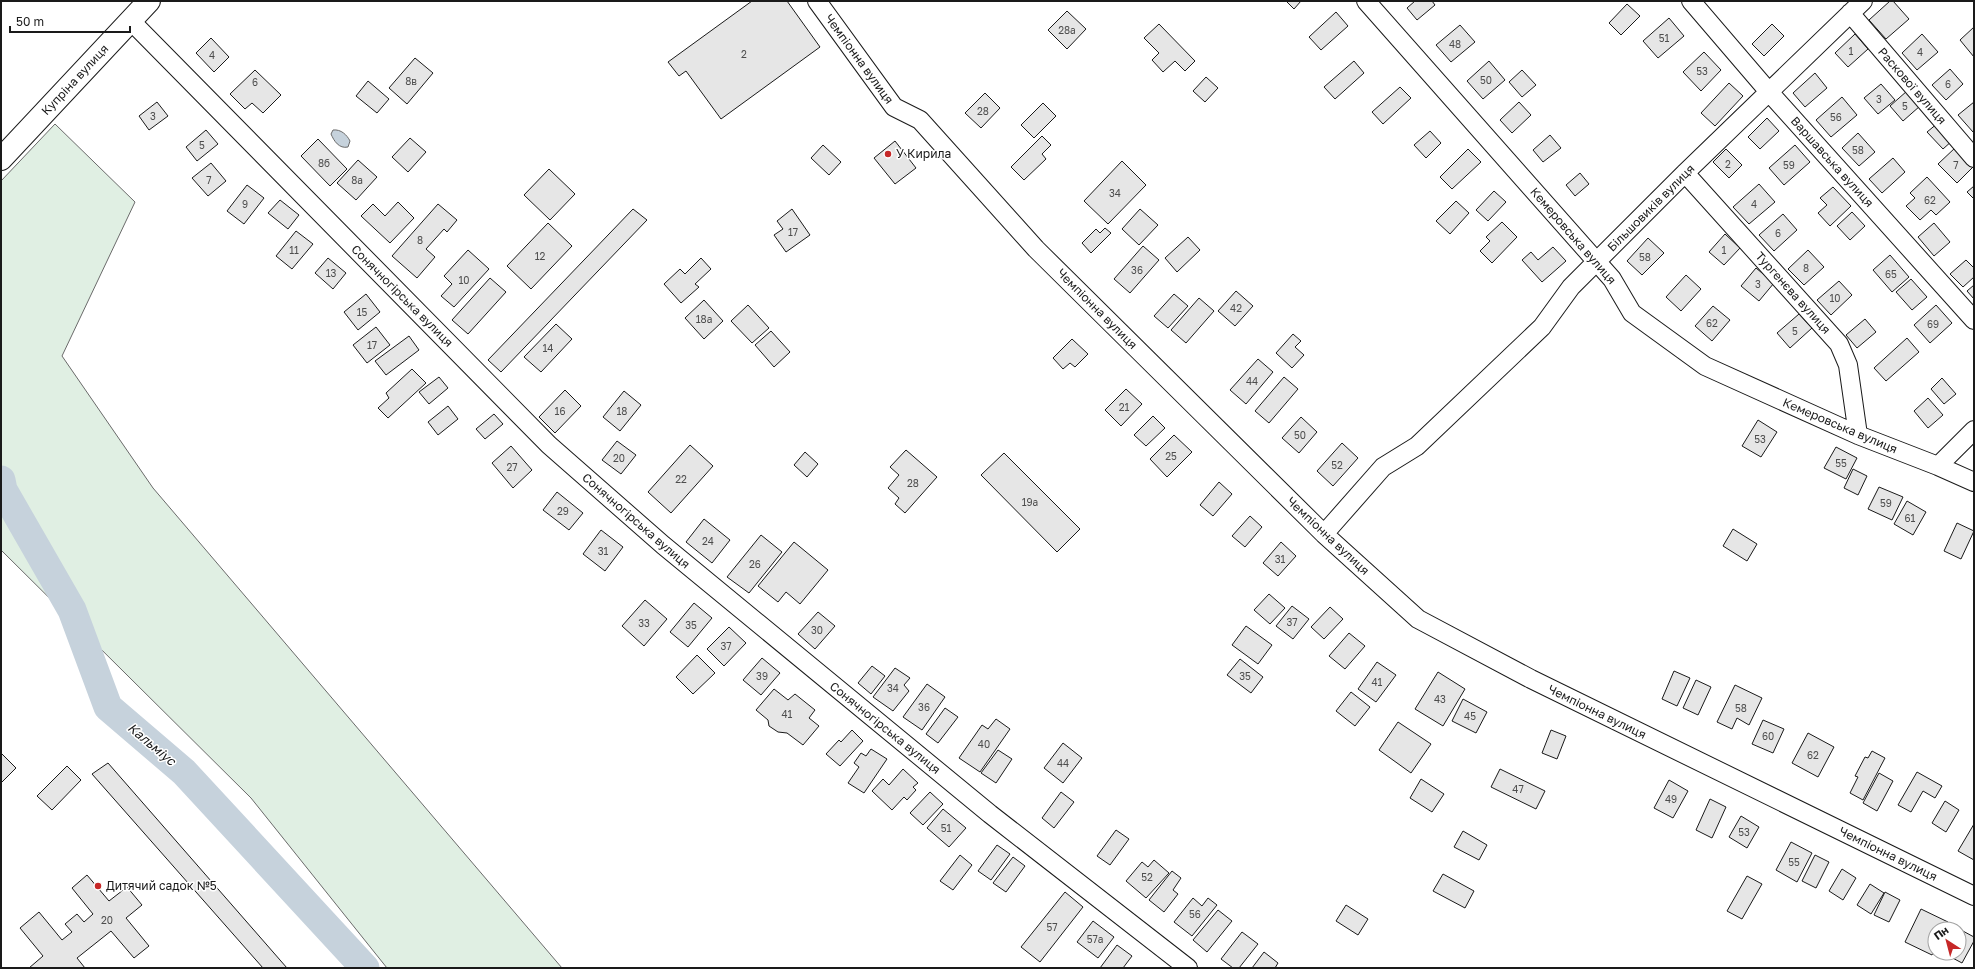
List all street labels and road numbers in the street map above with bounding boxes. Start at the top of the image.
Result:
street label: Чемпіонна вулиця [822,11,897,107]
street label: Купріна вулиця [38,41,111,118]
street label: Раскової вулиця [1875,44,1950,127]
street label: Варшавська вулиця [1788,113,1877,210]
street label: Більшовиків вулиця [1604,161,1697,254]
street label: Кемеровська вулиця [1527,184,1619,287]
street label: Сонячногірська вулиця [348,242,456,350]
street label: Тургенєва вулиця [1753,249,1834,337]
street label: Чемпіонна вулиця [1054,265,1141,352]
street label: Кемеровська вулиця [1781,395,1900,457]
street label: Сонячногірська вулиця [579,470,693,572]
street label: Чемпіонна вулиця [1284,494,1373,578]
street label: Сонячногірська вулиця [827,678,944,777]
street label: Чемпіонна вулиця [1546,681,1649,742]
street label: Чемпіонна вулиця [1837,823,1940,884]

